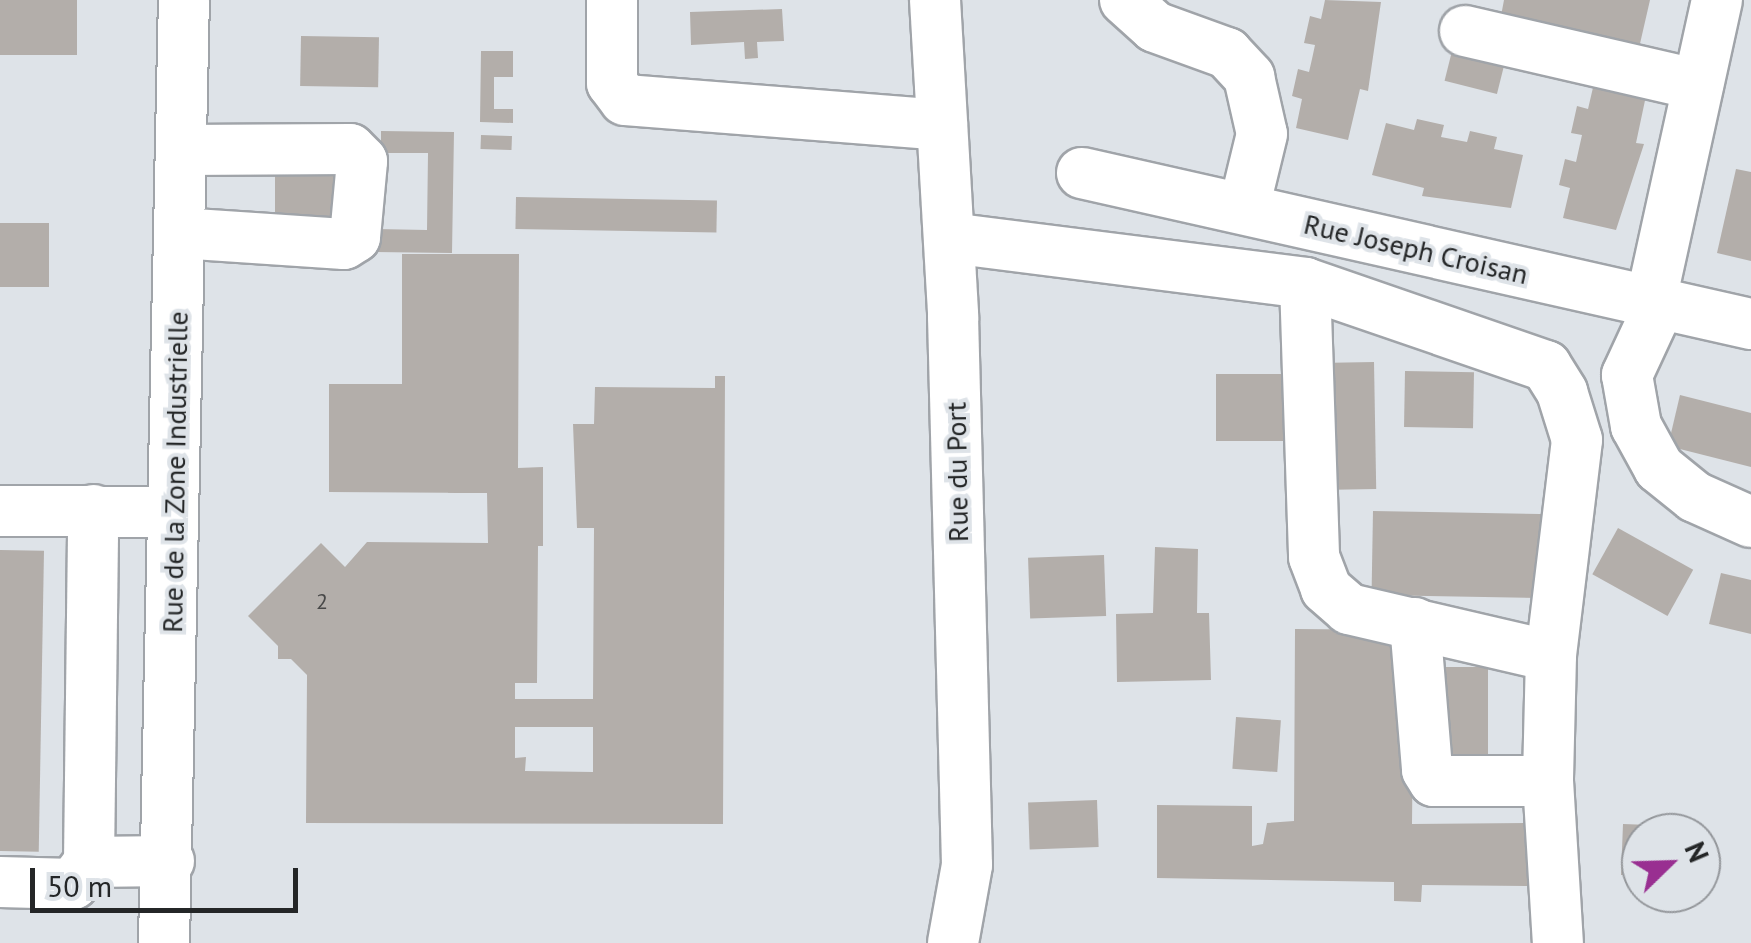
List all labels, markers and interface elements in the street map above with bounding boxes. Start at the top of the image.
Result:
street label: Rue Joseph Croisan [1301,207,1531,291]
street label: Rue de la Zone Industrielle [155,311,195,633]
street label: Rue du Port [939,402,975,542]
house number: 2 [316,589,328,615]
north arrow [1621,813,1721,913]
text: N [1677,836,1718,868]
scale bar [35,848,302,910]
text: 50 m [47,866,112,905]

